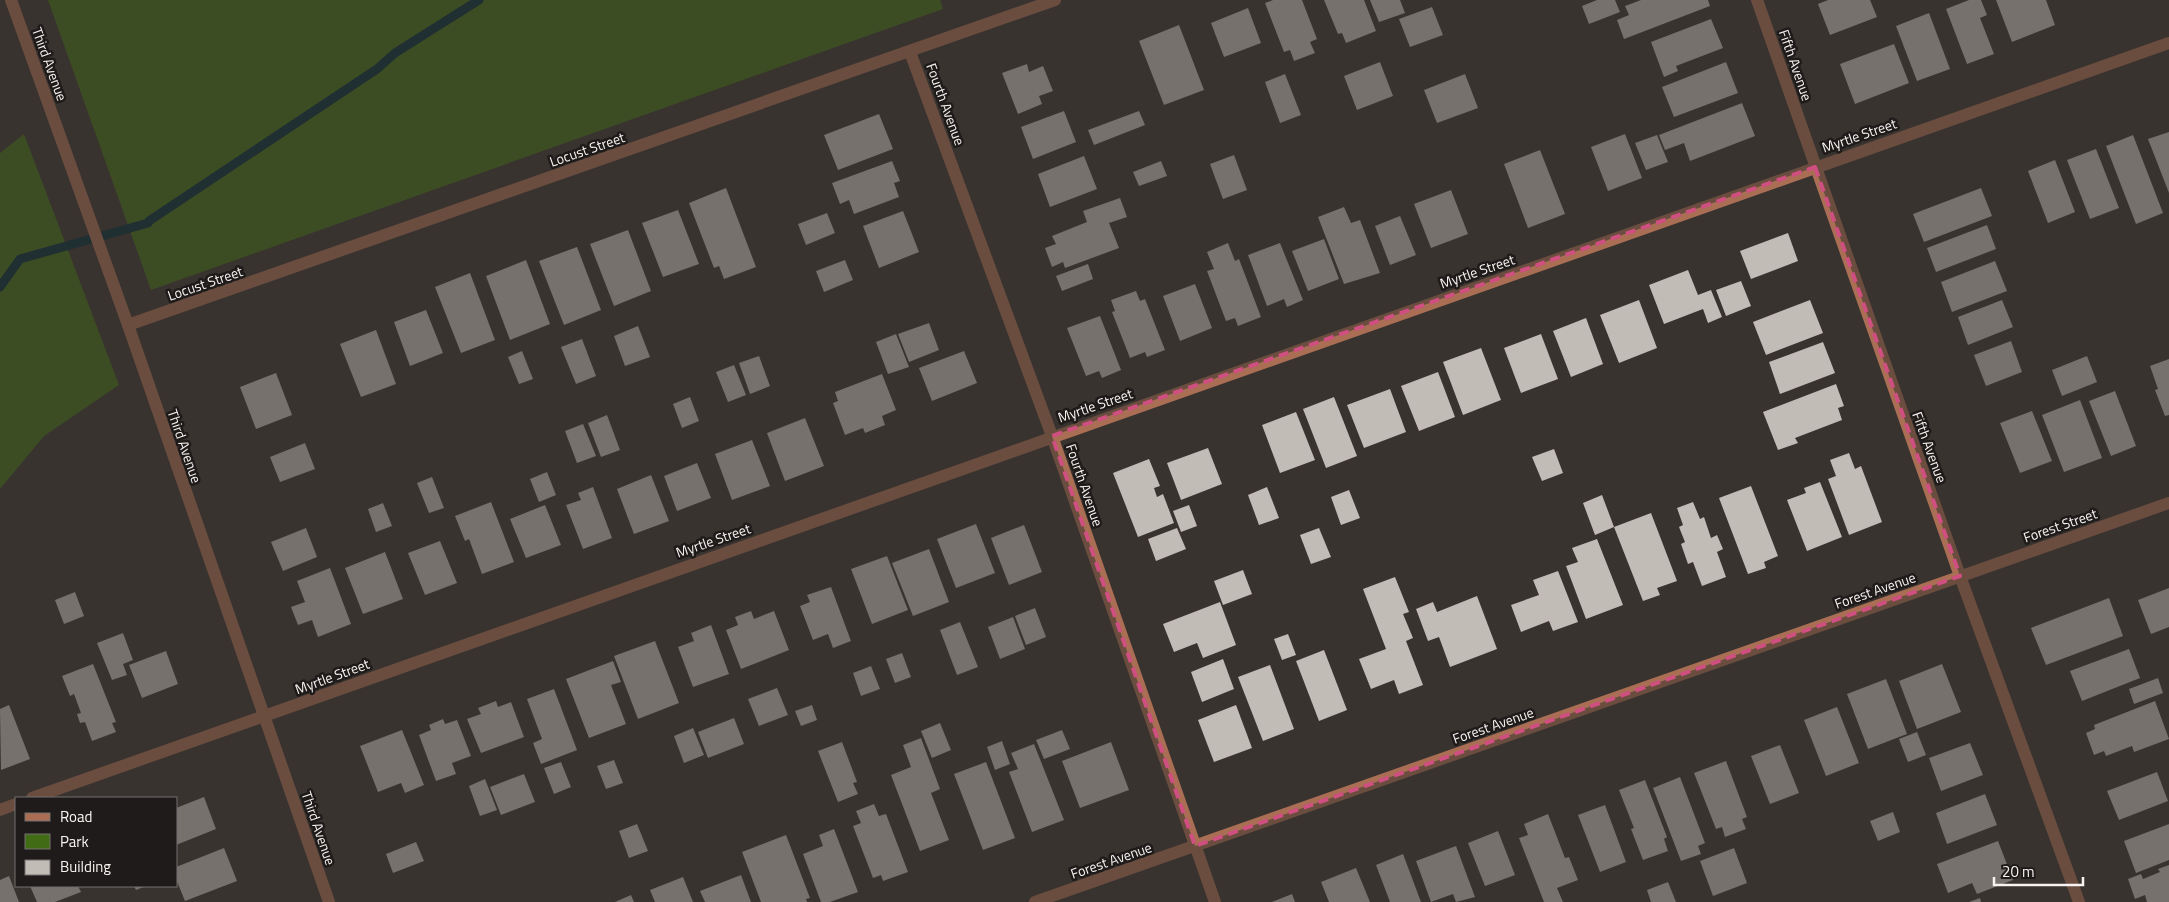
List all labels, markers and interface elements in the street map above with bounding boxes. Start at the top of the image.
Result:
street label: Third Avenue [27,24,73,104]
street label: Fifth Avenue [1774,26,1818,104]
street label: Fourth Avenue [921,60,971,148]
street label: Myrtle Street [1819,112,1899,158]
street label: Locust Street [547,126,627,172]
street label: Myrtle Street [1437,248,1517,294]
street label: Locust Street [165,260,245,306]
street label: Myrtle Street [1055,382,1135,428]
street label: Third Avenue [163,406,207,486]
street label: Fifth Avenue [1907,408,1953,486]
street label: Fourth Avenue [1061,441,1109,529]
street label: Forest Street [2020,503,2100,547]
street label: Myrtle Street [673,517,753,563]
street label: Forest Avenue [1832,566,1918,614]
street label: Myrtle Street [292,653,372,699]
street label: Forest Avenue [1450,701,1536,749]
street label: Third Avenue [297,788,341,868]
legend [15,797,178,887]
text: Road [60,805,92,828]
text: Park [60,830,89,853]
street label: Forest Avenue [1068,836,1154,884]
scale bar [1994,854,2083,886]
text: Building [60,855,111,878]
text: 20 m [2002,860,2035,883]

